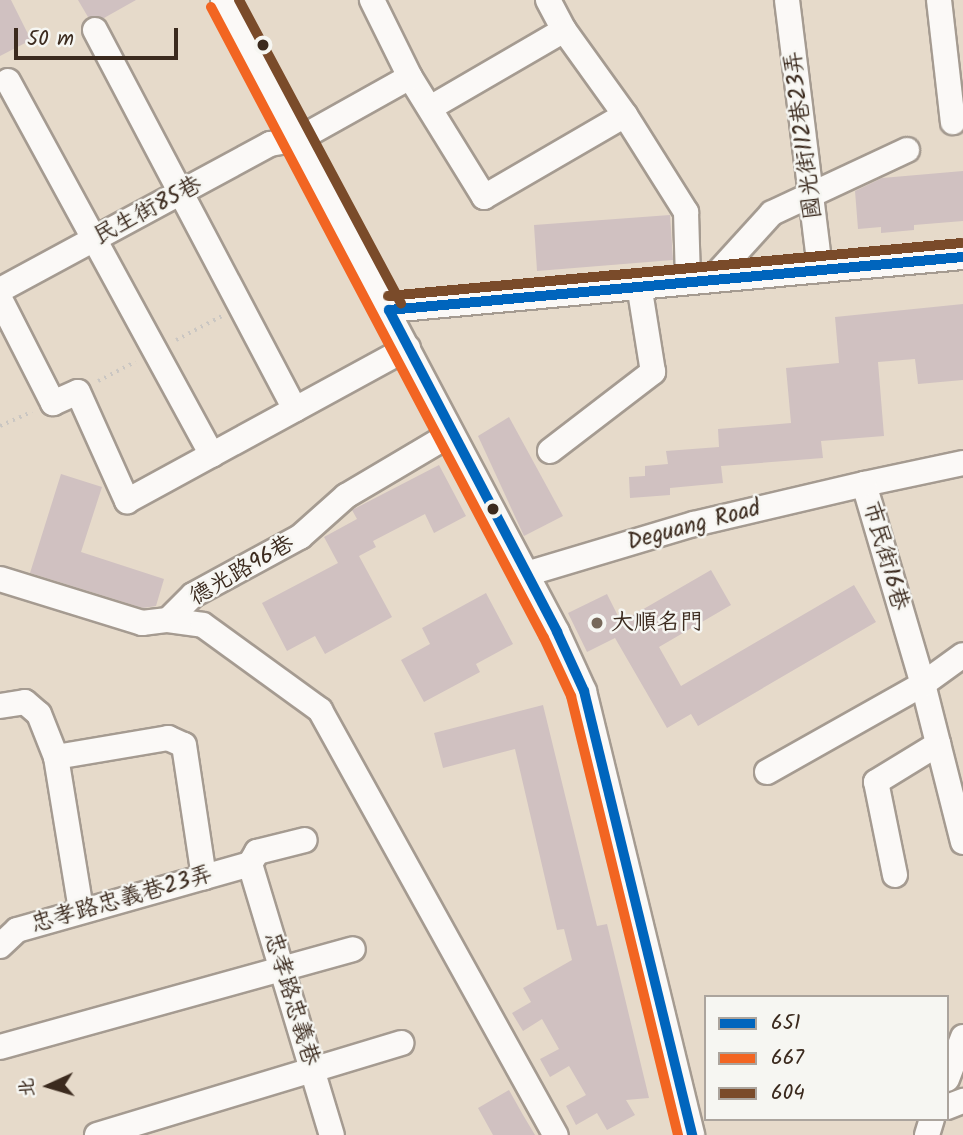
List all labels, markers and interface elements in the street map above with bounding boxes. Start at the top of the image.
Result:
scale bar [18,14,182,58]
text: 50 m [27,23,74,56]
unlabelled marker [256,38,270,52]
street label: 國光街112巷23弄 [780,49,828,221]
street label: 民生街85巷 [89,171,207,251]
street label: Deguang Road [625,495,763,557]
street label: 市民街16巷 [856,498,914,614]
unlabelled marker [486,502,500,516]
street label: 德光路96巷 [185,530,299,612]
place label: 大順名門 [611,609,703,637]
marker: 大順名門 [589,615,605,631]
street label: 忠孝路忠義巷23弄 [28,861,216,939]
street label: 忠孝路忠義巷 [258,929,324,1069]
legend [704,995,949,1121]
text: 651 [771,1007,801,1040]
text: 667 [771,1042,804,1075]
north arrow [14,1051,84,1121]
text: 北 [12,1077,44,1098]
text: 604 [771,1077,805,1110]

